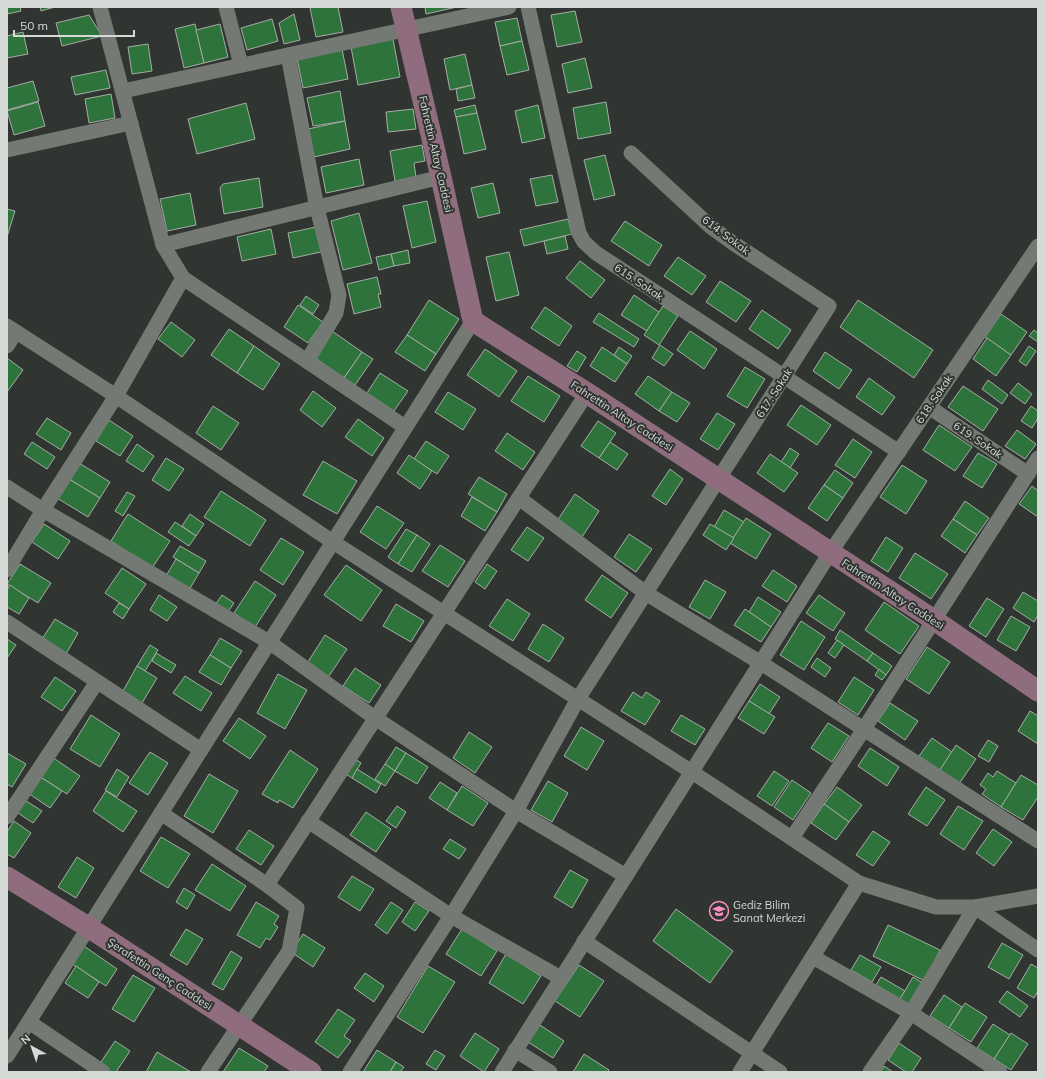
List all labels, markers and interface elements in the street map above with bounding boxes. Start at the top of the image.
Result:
scale bar [14,12,134,38]
text: 50 m [20,18,48,33]
street label: Fahrettin Altay Caddesi [416,94,456,214]
street label: 614. Sokak [699,212,753,258]
street label: 615. Sokak [612,260,666,304]
street label: 617. Sokak [753,365,795,420]
street label: 618. Sokak [912,372,956,426]
street label: Fahrettin Altay Caddesi [568,378,676,454]
street label: 619. Sokak [951,418,1005,462]
street label: Fahrettin Altay Caddesi [839,556,947,632]
place label: Gediz Bilim Sanat Merkezi [733,898,805,925]
school or university icon: Gediz Bilim Sanat Merkezi [708,900,730,922]
street label: Şerafettin Genç Caddesi [105,935,215,1013]
north arrow [12,1027,52,1067]
text: N [18,1031,33,1047]

